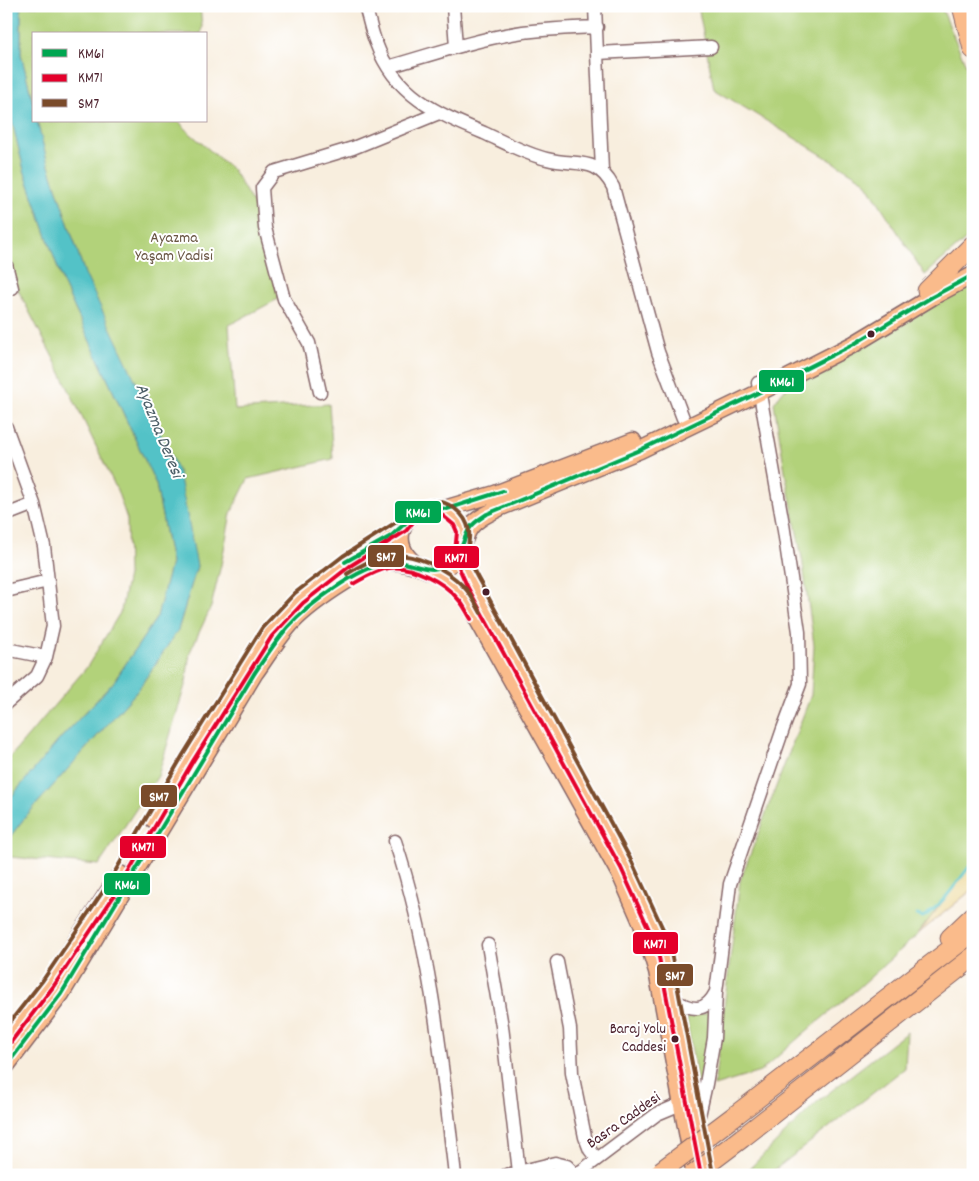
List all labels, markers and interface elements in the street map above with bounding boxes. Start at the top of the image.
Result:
legend [32,32,208,122]
text: KM61 [78,44,104,66]
text: KM71 [78,68,103,90]
text: SM7 [78,94,99,116]
park label: Ayazma Yaşam Vadisi [135,227,213,268]
unlabelled marker [866,329,876,339]
line badge: KM61 [758,369,805,393]
text: KM61 [770,373,794,393]
water label: Ayazma Deresi [128,380,189,485]
line badge: KM61 [394,500,442,524]
text: KM61 [406,504,430,524]
line badge: SM7 [367,544,405,568]
line badge: KM71 [433,545,480,569]
text: SM7 [376,548,397,568]
text: KM71 [444,549,468,569]
unlabelled marker [481,587,491,597]
line badge: SM7 [140,784,178,808]
text: SM7 [149,788,170,808]
line badge: KM71 [119,835,167,859]
text: KM71 [131,838,155,858]
line badge: KM61 [103,872,151,896]
text: KM61 [115,876,139,896]
line badge: KM71 [632,931,679,955]
text: KM71 [643,935,667,955]
line badge: SM7 [656,963,694,987]
text: SM7 [665,967,686,987]
place label: Baraj Yolu Caddesi [610,1019,666,1059]
marker: Baraj Yolu Caddesi [670,1034,680,1044]
street label: Basra Caddesi [582,1087,666,1155]

